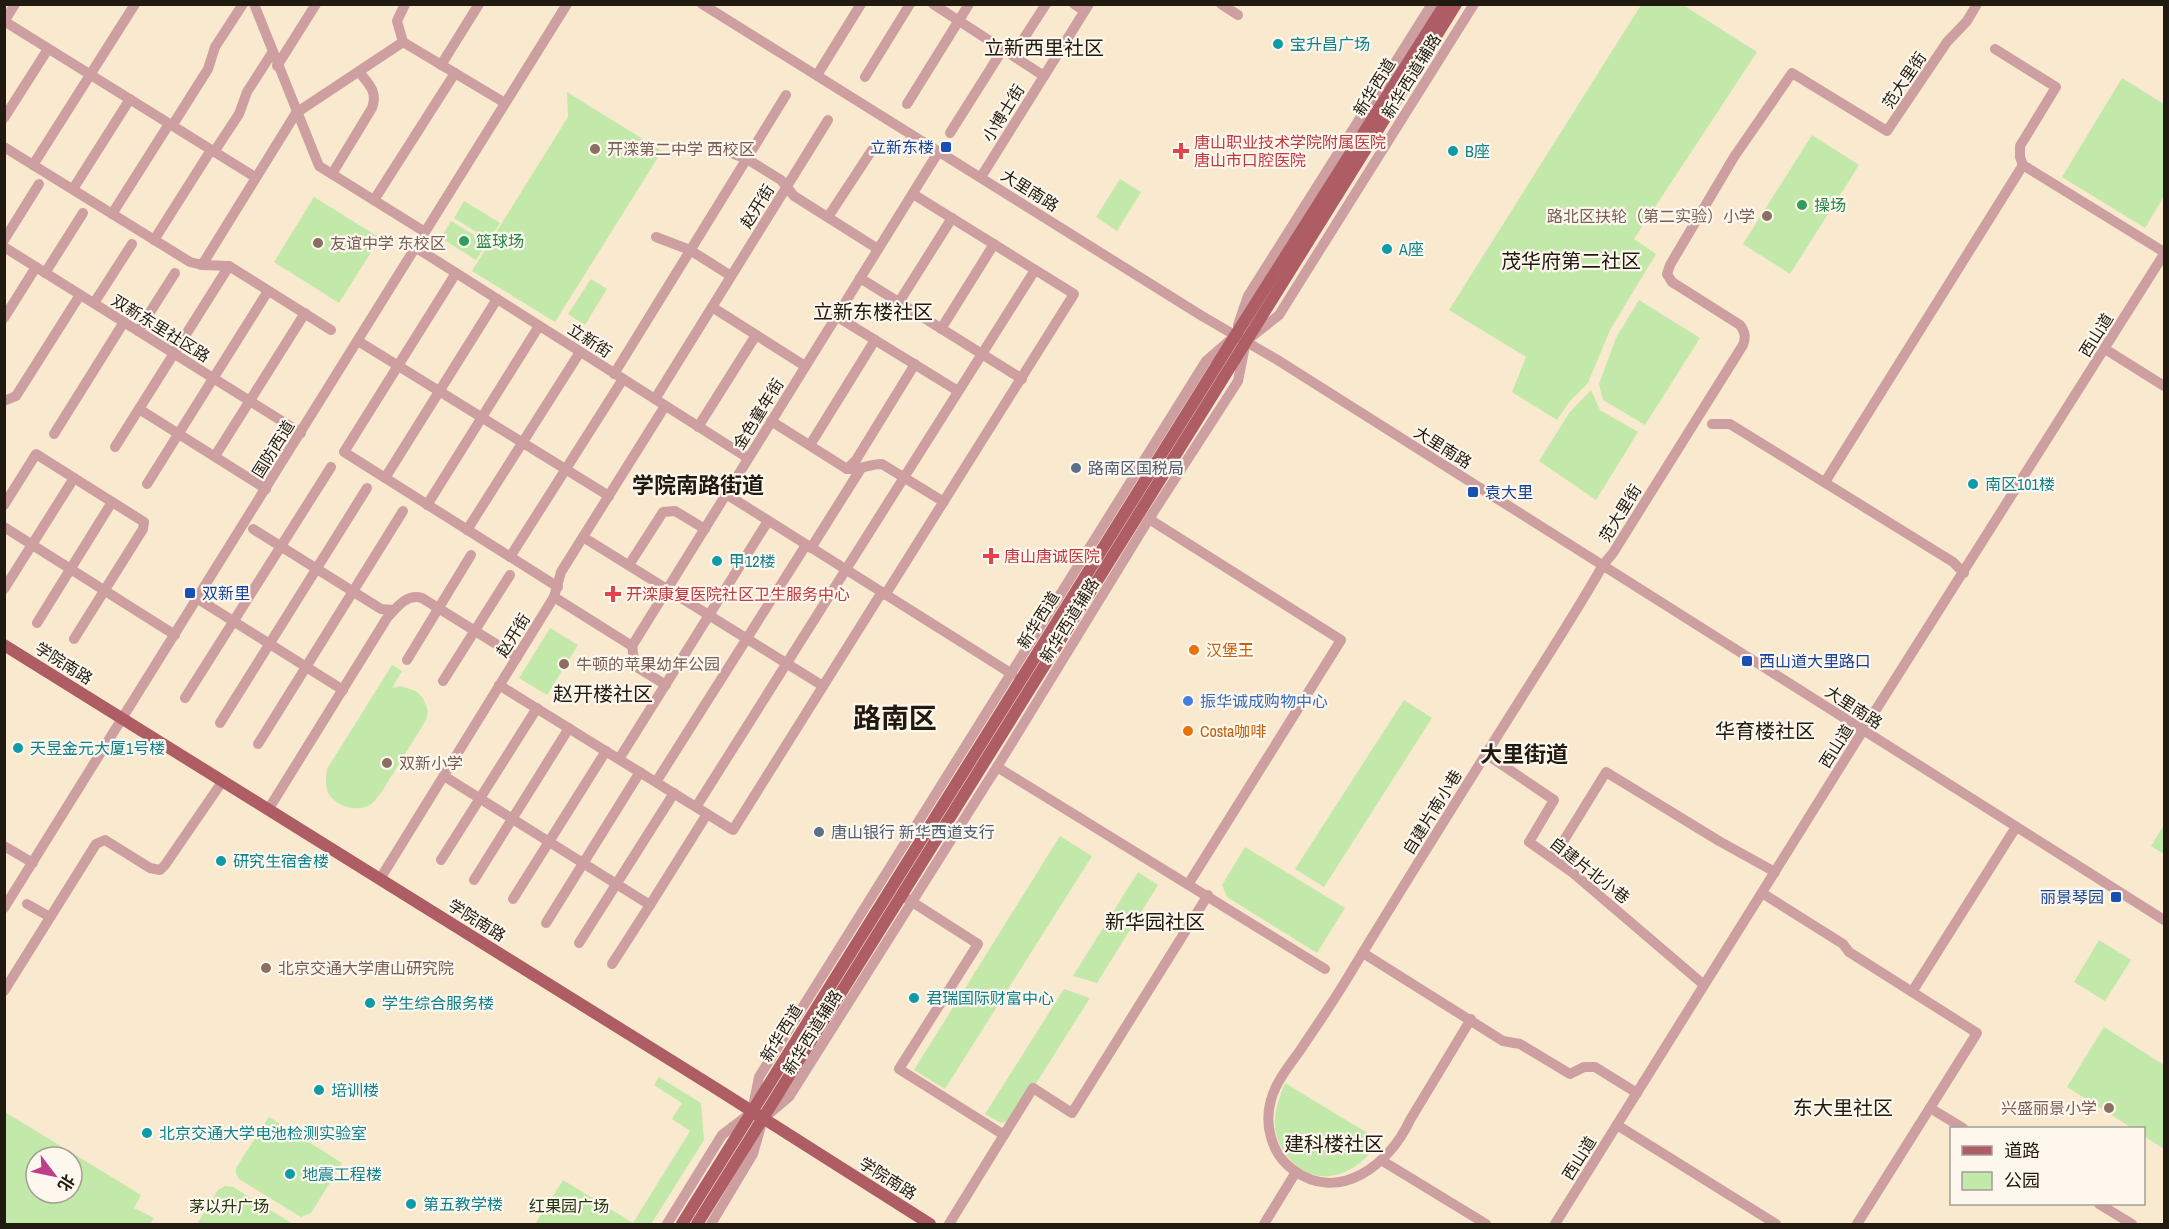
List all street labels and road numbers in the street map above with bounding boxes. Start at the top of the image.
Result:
street label: 新华西道辅路 [1376,29,1446,123]
street label: 范大里街 [1877,47,1931,113]
street label: 新华西道 [1348,54,1400,120]
street label: 小博士街 [977,80,1029,146]
street label: 大里南路 [997,164,1063,216]
street label: 赵开街 [735,180,779,232]
street label: 双新东里社区路 [108,289,214,367]
street label: 西山道 [2074,309,2118,361]
street label: 立新街 [564,318,616,362]
street label: 金色童年街 [727,374,789,454]
street label: 国防西道 [247,416,299,482]
street label: 大里南路 [1410,421,1476,473]
street label: 范大里街 [1594,480,1646,546]
street label: 新华西道辅路 [1034,573,1104,667]
street label: 新华西道 [1012,587,1064,653]
street label: 赵开街 [491,609,535,661]
street label: 学院南路 [31,637,97,689]
street label: 大里南路 [1821,680,1887,734]
street label: 西山道 [1814,720,1858,772]
street label: 自建片南小巷 [1397,765,1467,859]
street label: 自建片北小巷 [1545,832,1635,908]
street label: 学院南路 [444,894,510,946]
street label: 新华西道辅路 [778,986,846,1078]
street label: 新华西道 [756,1001,806,1065]
street label: 西山道 [1557,1132,1601,1184]
street label: 学院南路 [855,1152,921,1204]

